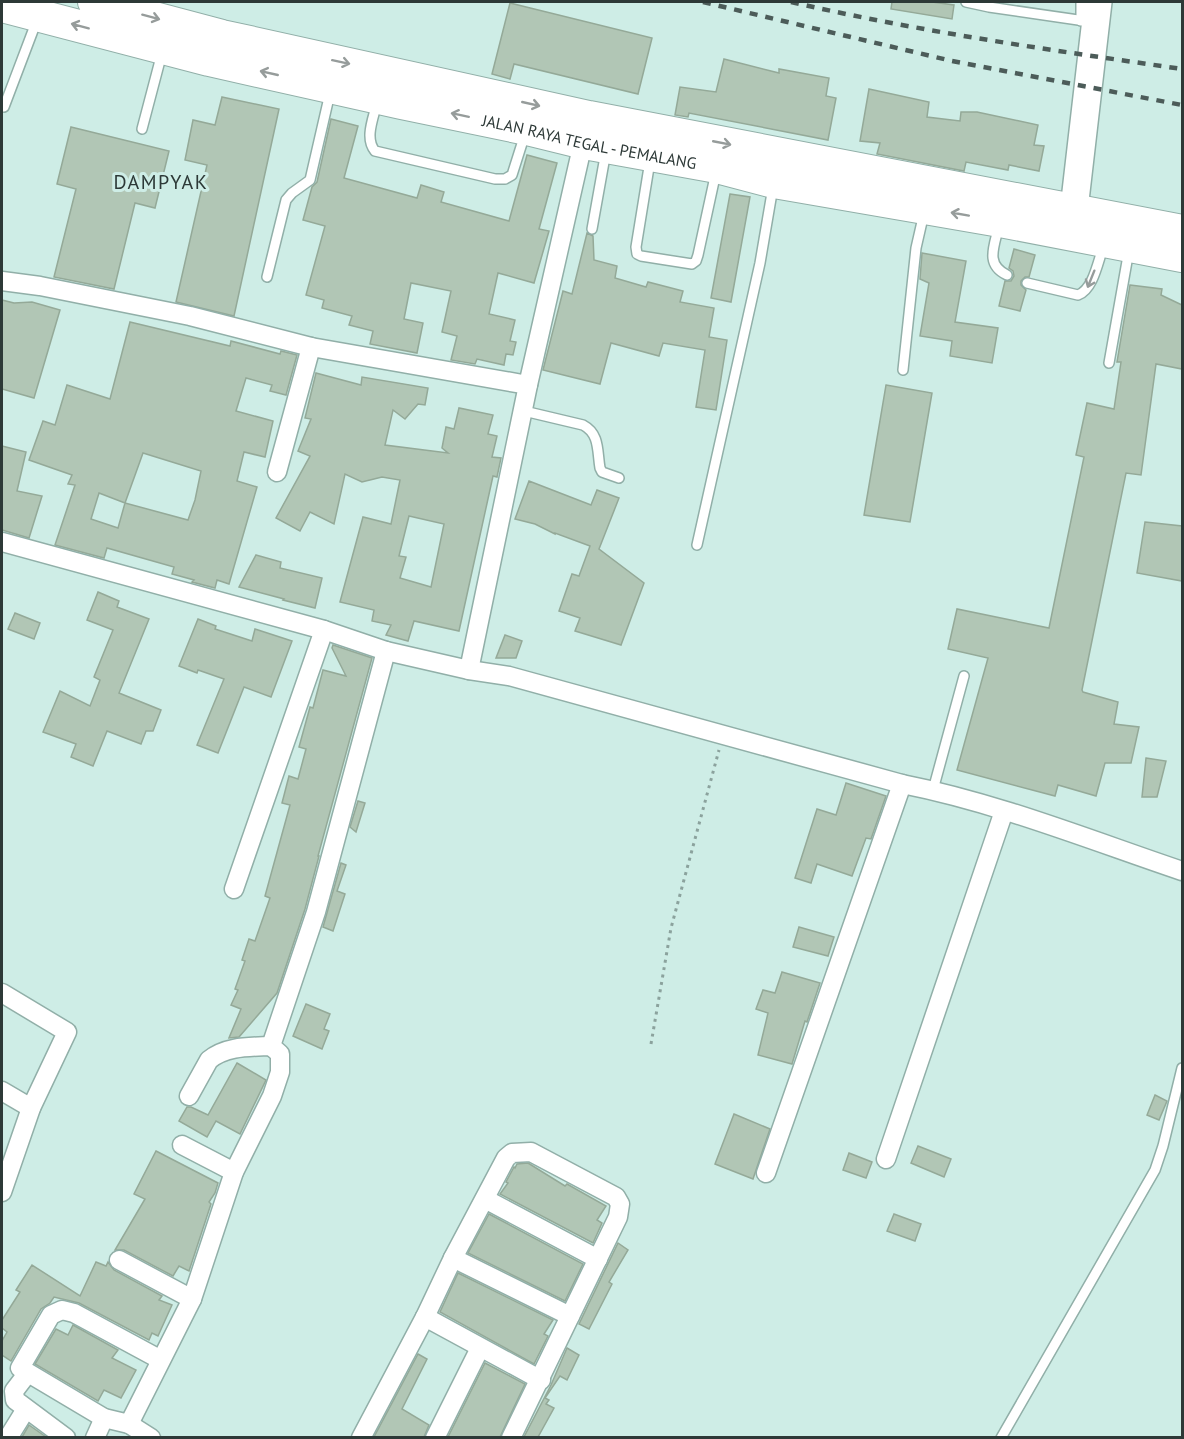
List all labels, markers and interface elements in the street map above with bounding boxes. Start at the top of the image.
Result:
one-way arrow [141,11,160,23]
one-way arrow [71,20,90,31]
one-way arrow [331,56,350,68]
one-way arrow [260,67,279,79]
one-way arrow [521,99,540,111]
one-way arrow [451,109,470,120]
street label: JALAN RAYA TEGAL - PEMALANG [479,110,698,173]
one-way arrow [712,137,731,148]
district label: DAMPYAK [114,169,208,195]
one-way arrow [951,208,970,219]
one-way arrow [1085,269,1096,287]

